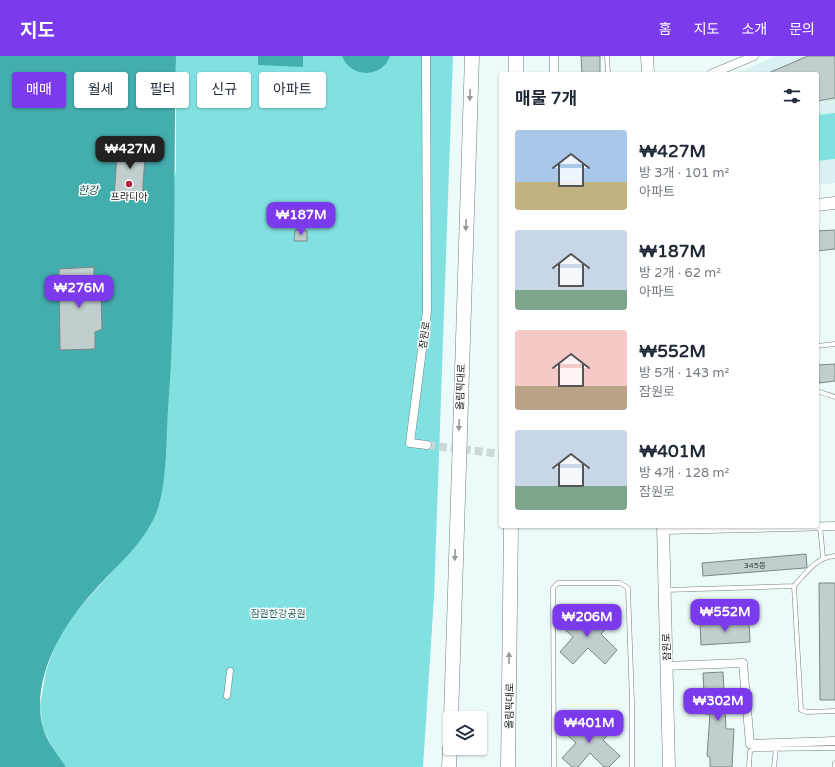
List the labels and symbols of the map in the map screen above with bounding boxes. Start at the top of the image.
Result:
one-way arrow [467,89,474,101]
pin: ₩427M [102,136,158,170]
marker: 프라디아 [124,179,134,189]
water label: 한강 [78,184,100,197]
place label: 프라디아 [111,191,148,203]
pin: ₩187M [273,202,329,236]
one-way arrow [463,219,469,232]
pin: ₩276M [51,275,107,309]
street label: 잠원로 [417,321,433,350]
street label: 올림픽대로 [454,364,468,410]
one-way arrow [456,419,462,432]
one-way arrow [452,549,458,562]
house number: 345동 [744,561,766,570]
pin: ₩552M [697,599,753,633]
pin: ₩206M [559,604,615,638]
park label: 잠원한강공원 [250,608,306,620]
street label: 잠원로 [661,633,673,661]
one-way arrow [506,651,512,664]
street label: 올림픽대로 [504,683,516,729]
pin: ₩302M [690,688,746,722]
pin: ₩401M [561,710,617,744]

